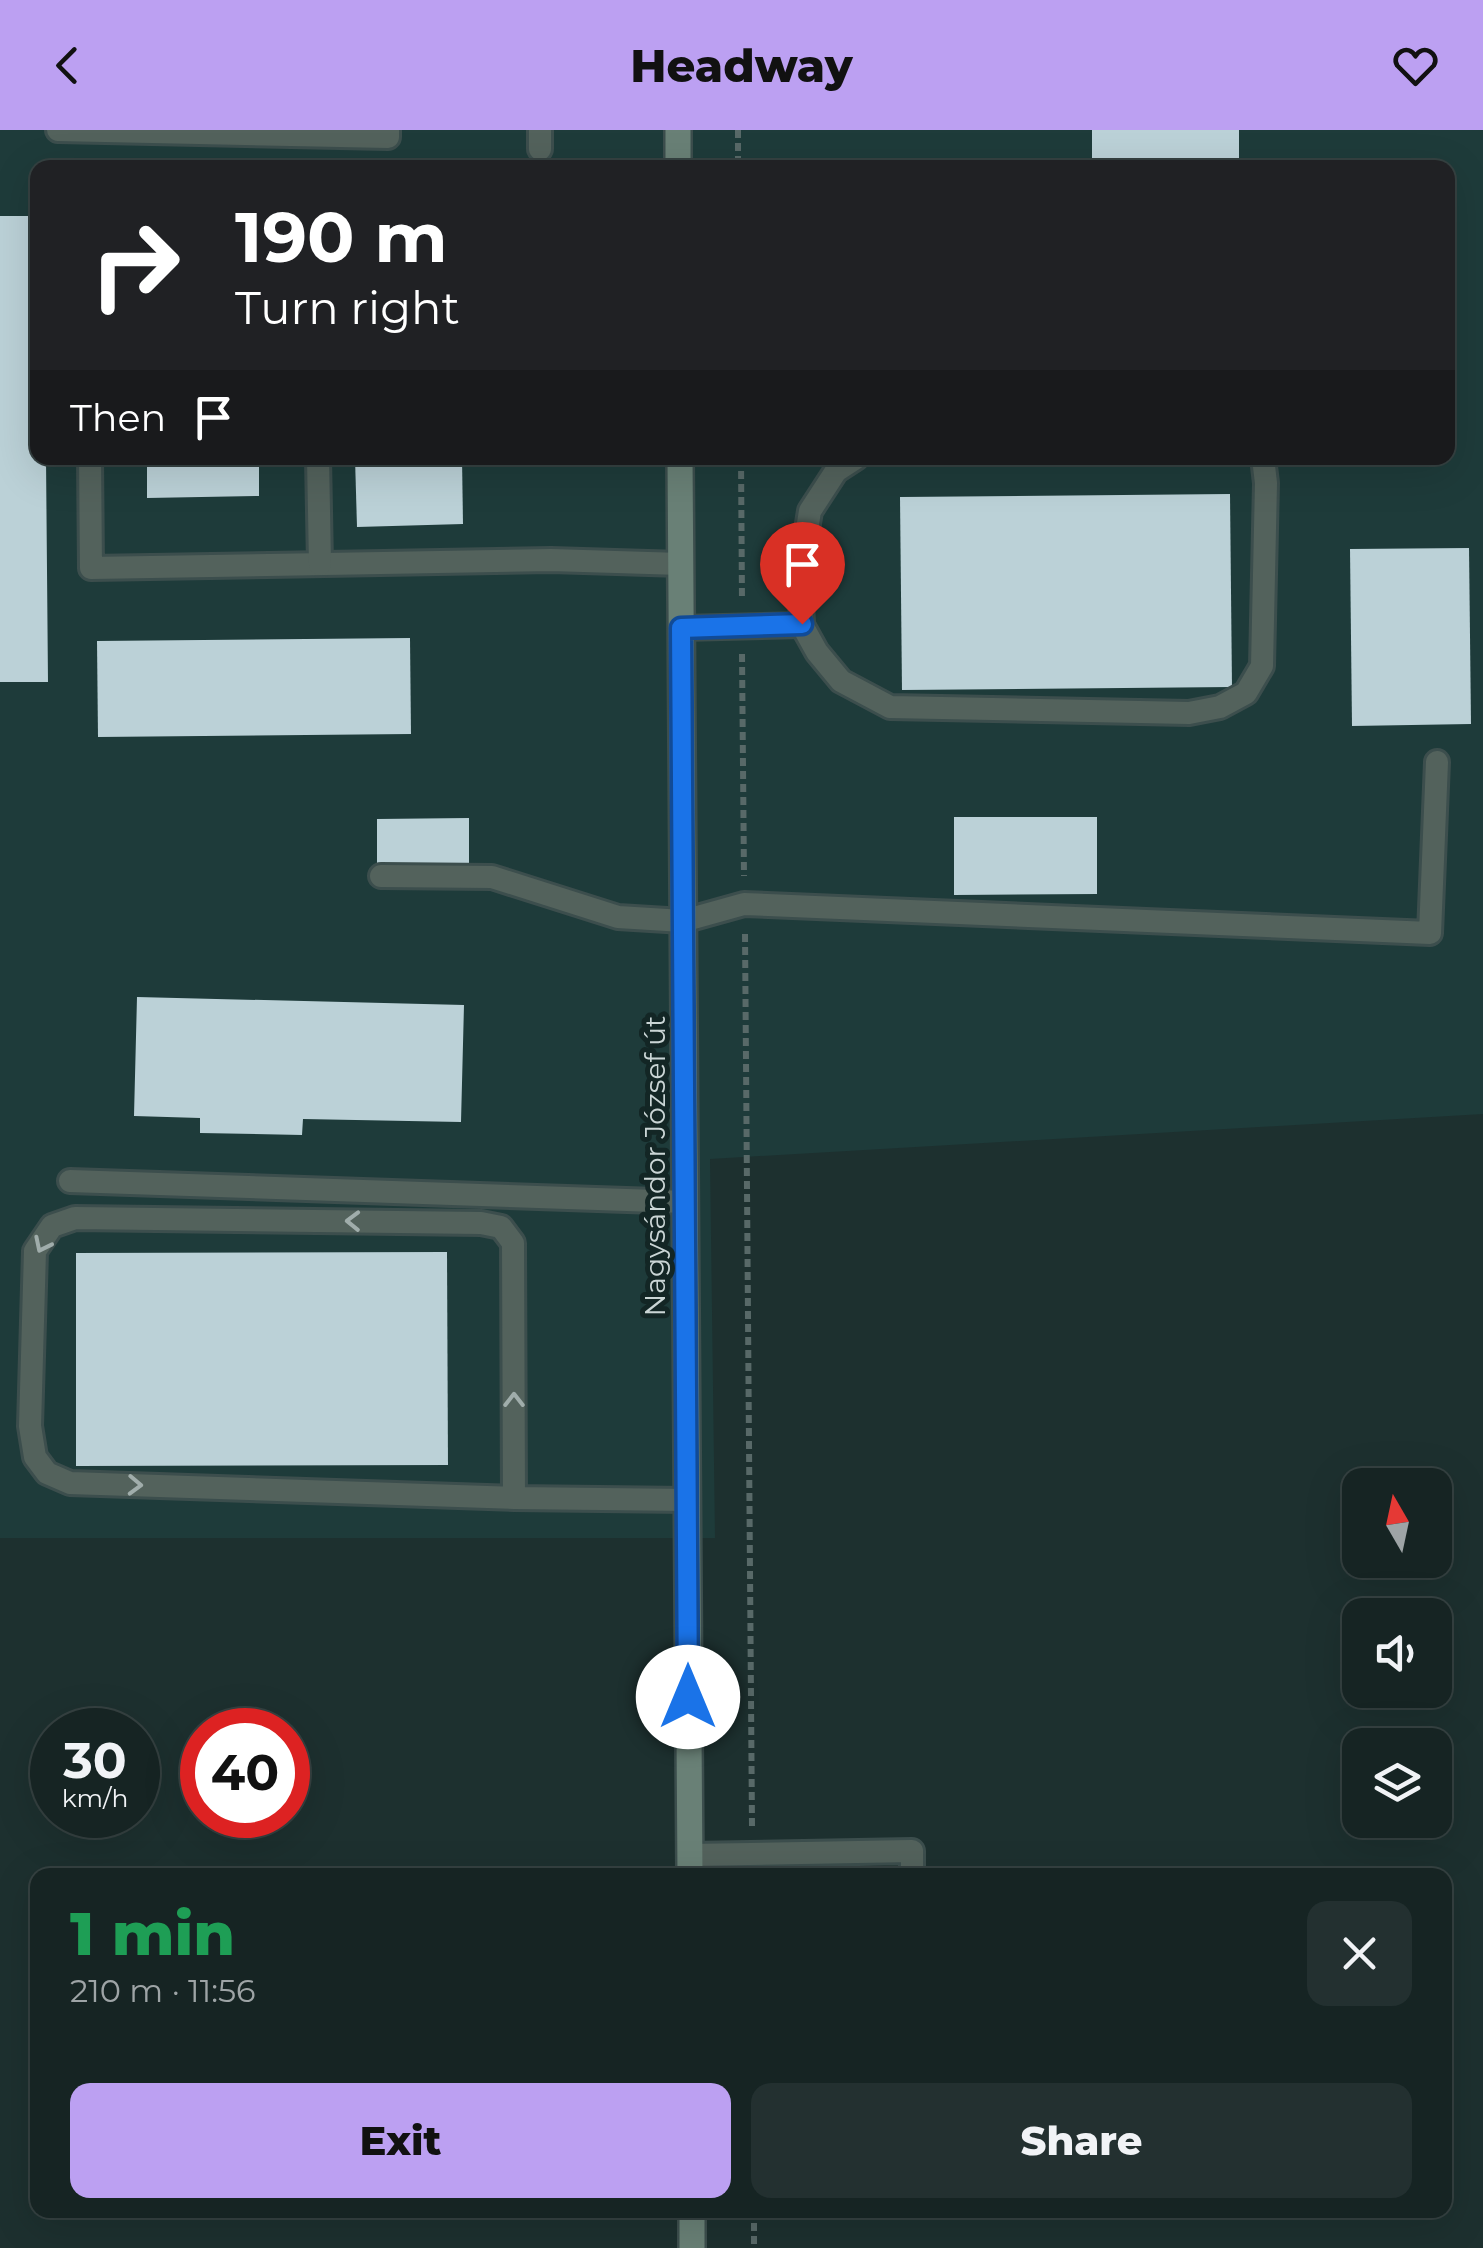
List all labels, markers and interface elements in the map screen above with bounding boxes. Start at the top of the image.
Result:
icon: back [40,38,95,93]
text: Headway [630,38,853,93]
icon: heart [1388,38,1443,93]
text: 190 m [235,194,448,280]
icon: right [70,200,200,330]
text: Turn right [235,280,460,335]
icon: arrive [186,390,241,445]
text: Then [70,394,166,441]
pin [760,522,845,625]
icon: arrive [775,537,830,592]
street label: Nagysándor József út [638,1016,672,1316]
one-way arrow [345,1210,361,1231]
one-way arrow [34,1235,54,1253]
one-way arrow [503,1392,525,1408]
north arrow [1342,1468,1452,1578]
map controls [1342,1468,1452,1838]
one-way arrow [128,1474,144,1495]
button: sound [1342,1598,1452,1708]
position arrow [636,1645,740,1749]
speed limit sign: 40 [180,1708,310,1838]
button: layers [1342,1728,1452,1838]
text: 30 [63,1730,127,1791]
text: km/h [62,1783,128,1813]
text: 1 min [70,1897,235,1970]
button: close [1307,1901,1412,2006]
text: 210 m · 11:56 [70,1971,256,2010]
button: Exit [70,2083,731,2198]
button: Share [751,2083,1412,2198]

